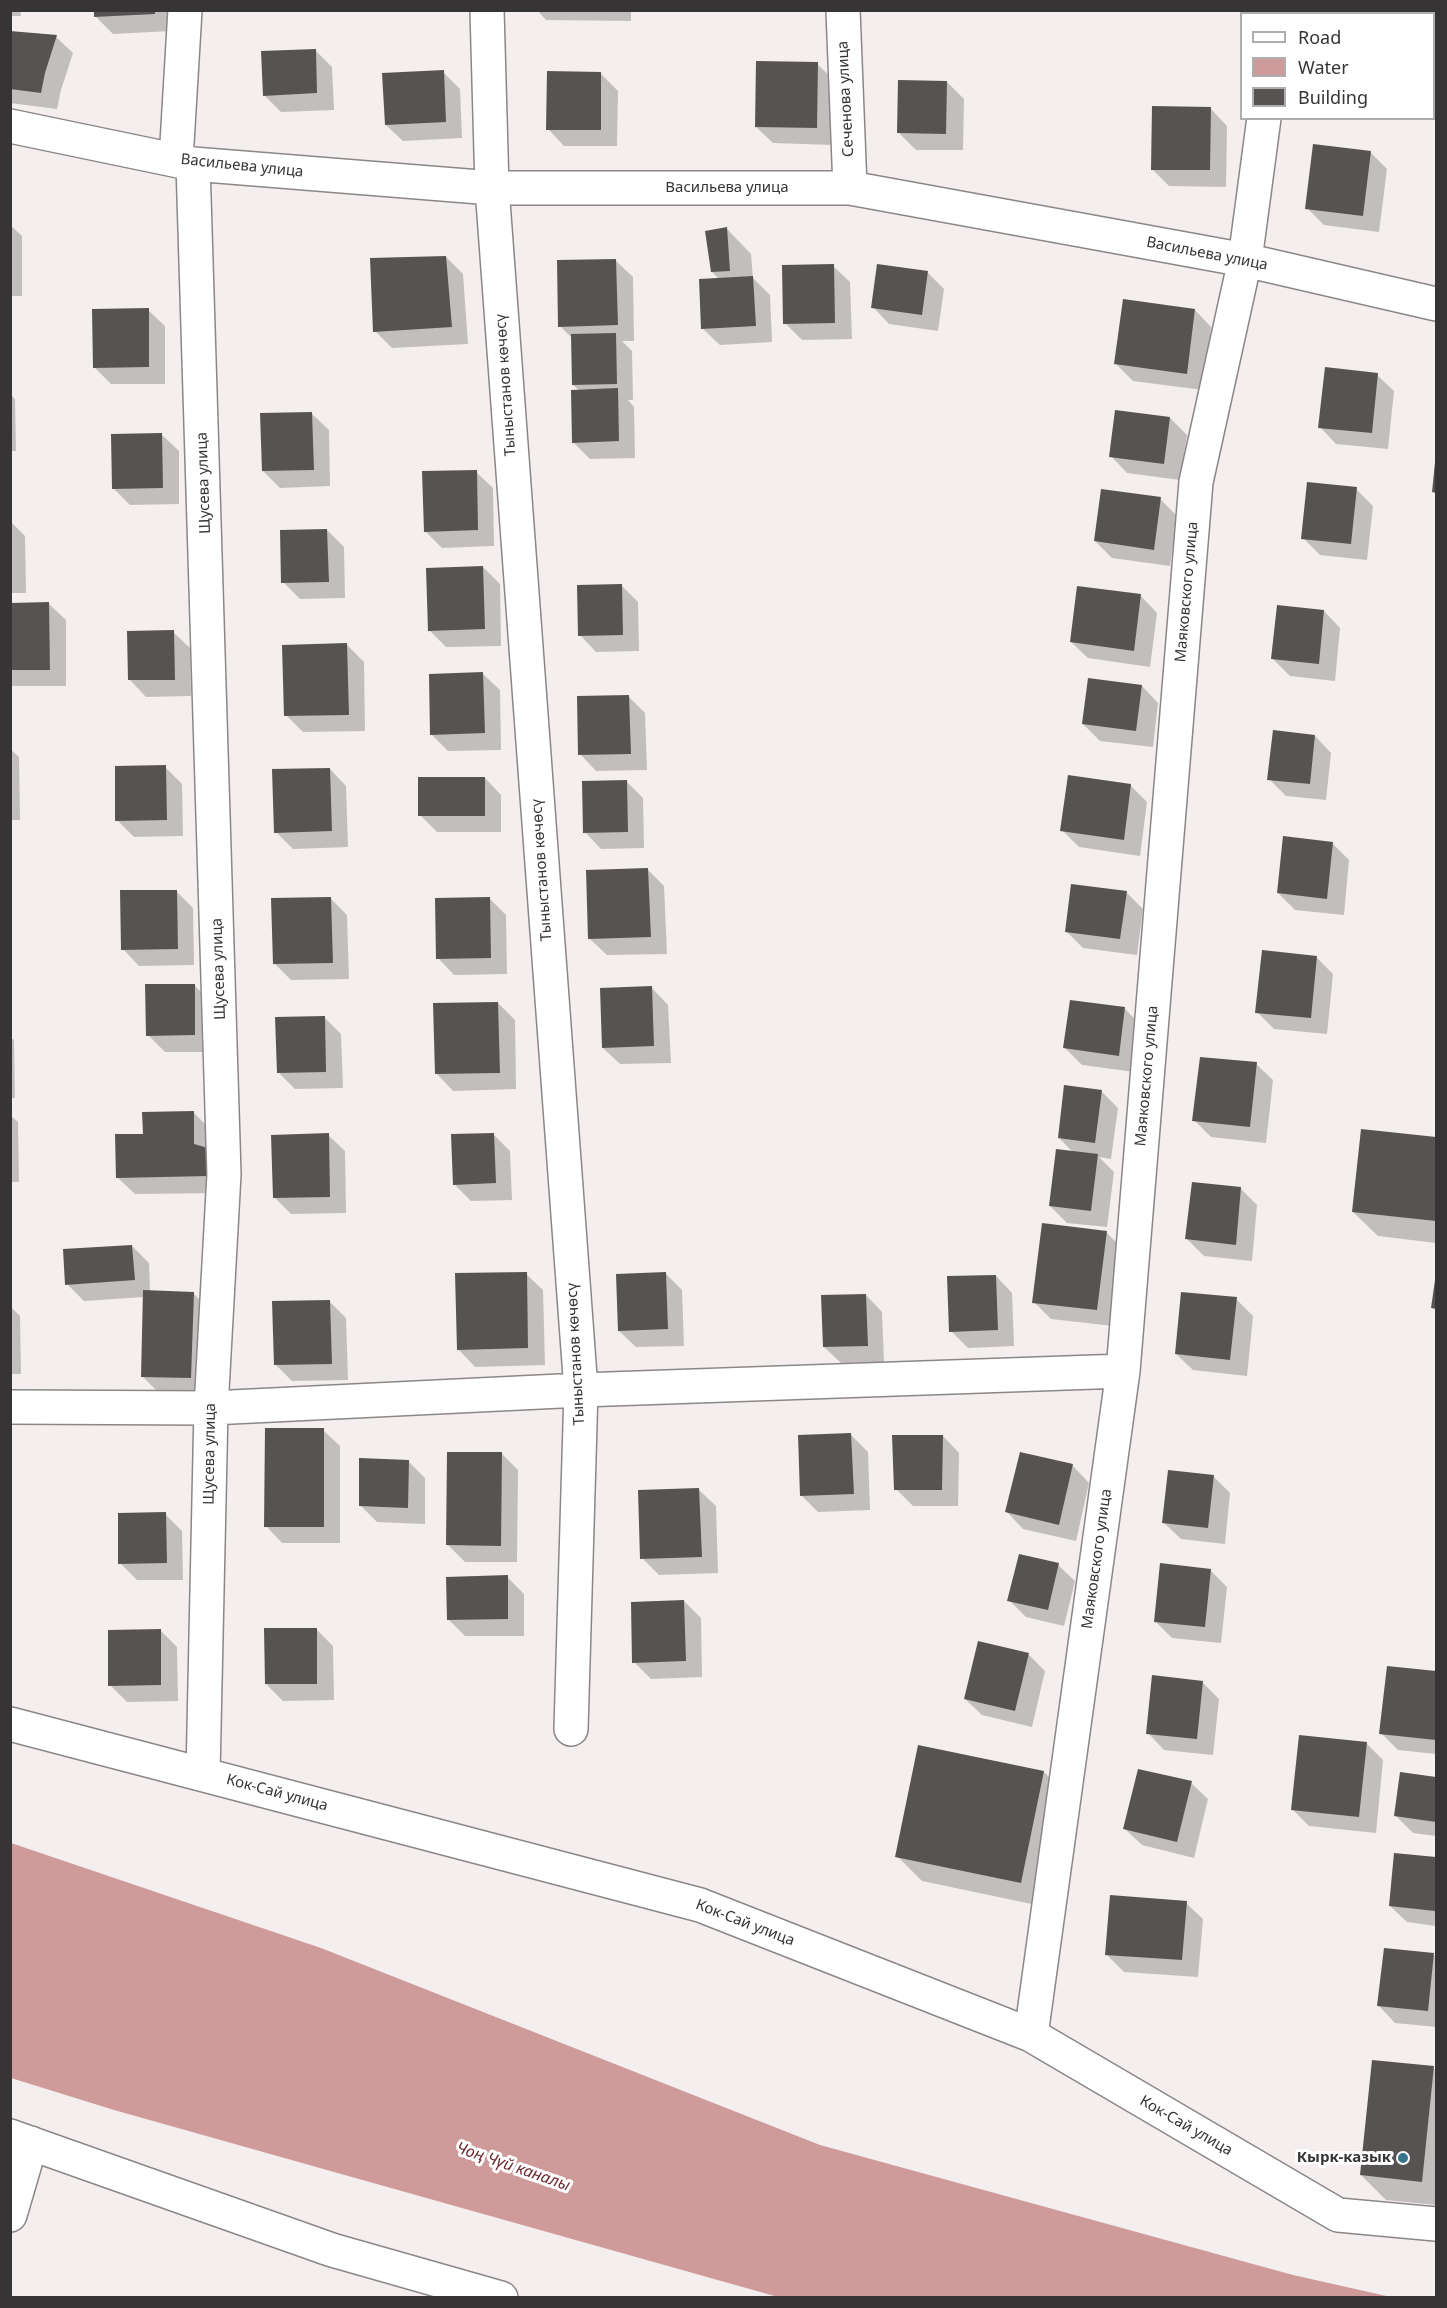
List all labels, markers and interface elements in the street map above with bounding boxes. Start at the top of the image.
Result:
legend [1240,12,1435,120]
text: Road [1298,25,1341,49]
street label: Сеченова улица [834,41,858,157]
text: Water [1298,55,1349,79]
text: Building [1298,85,1368,109]
street label: Васильева улица [180,151,304,181]
street label: Васильева улица [665,179,789,197]
street label: Васильева улица [1145,233,1269,275]
street label: Тыныстанов көчөсү [492,313,520,457]
street label: Щусева улица [193,432,215,534]
street label: Маяковского улица [1172,521,1202,663]
street label: Тыныстанов көчөсү [528,798,556,942]
street label: Щусева улица [208,918,230,1020]
street label: Маяковского улица [1132,1005,1162,1147]
street label: Тыныстанов көчөсү [563,1282,589,1426]
street label: Щусева улица [200,1403,220,1505]
street label: Маяковского улица [1078,1488,1116,1630]
street label: Кок-Сай улица [224,1771,330,1815]
street label: Кок-Сай улица [693,1896,797,1950]
street label: Кок-Сай улица [1136,2092,1236,2160]
water label: Чоң Чүй каналы [454,2139,572,2195]
place label: Кырк-казык [1297,2149,1391,2167]
marker: Кырк-казык [1396,2151,1410,2165]

